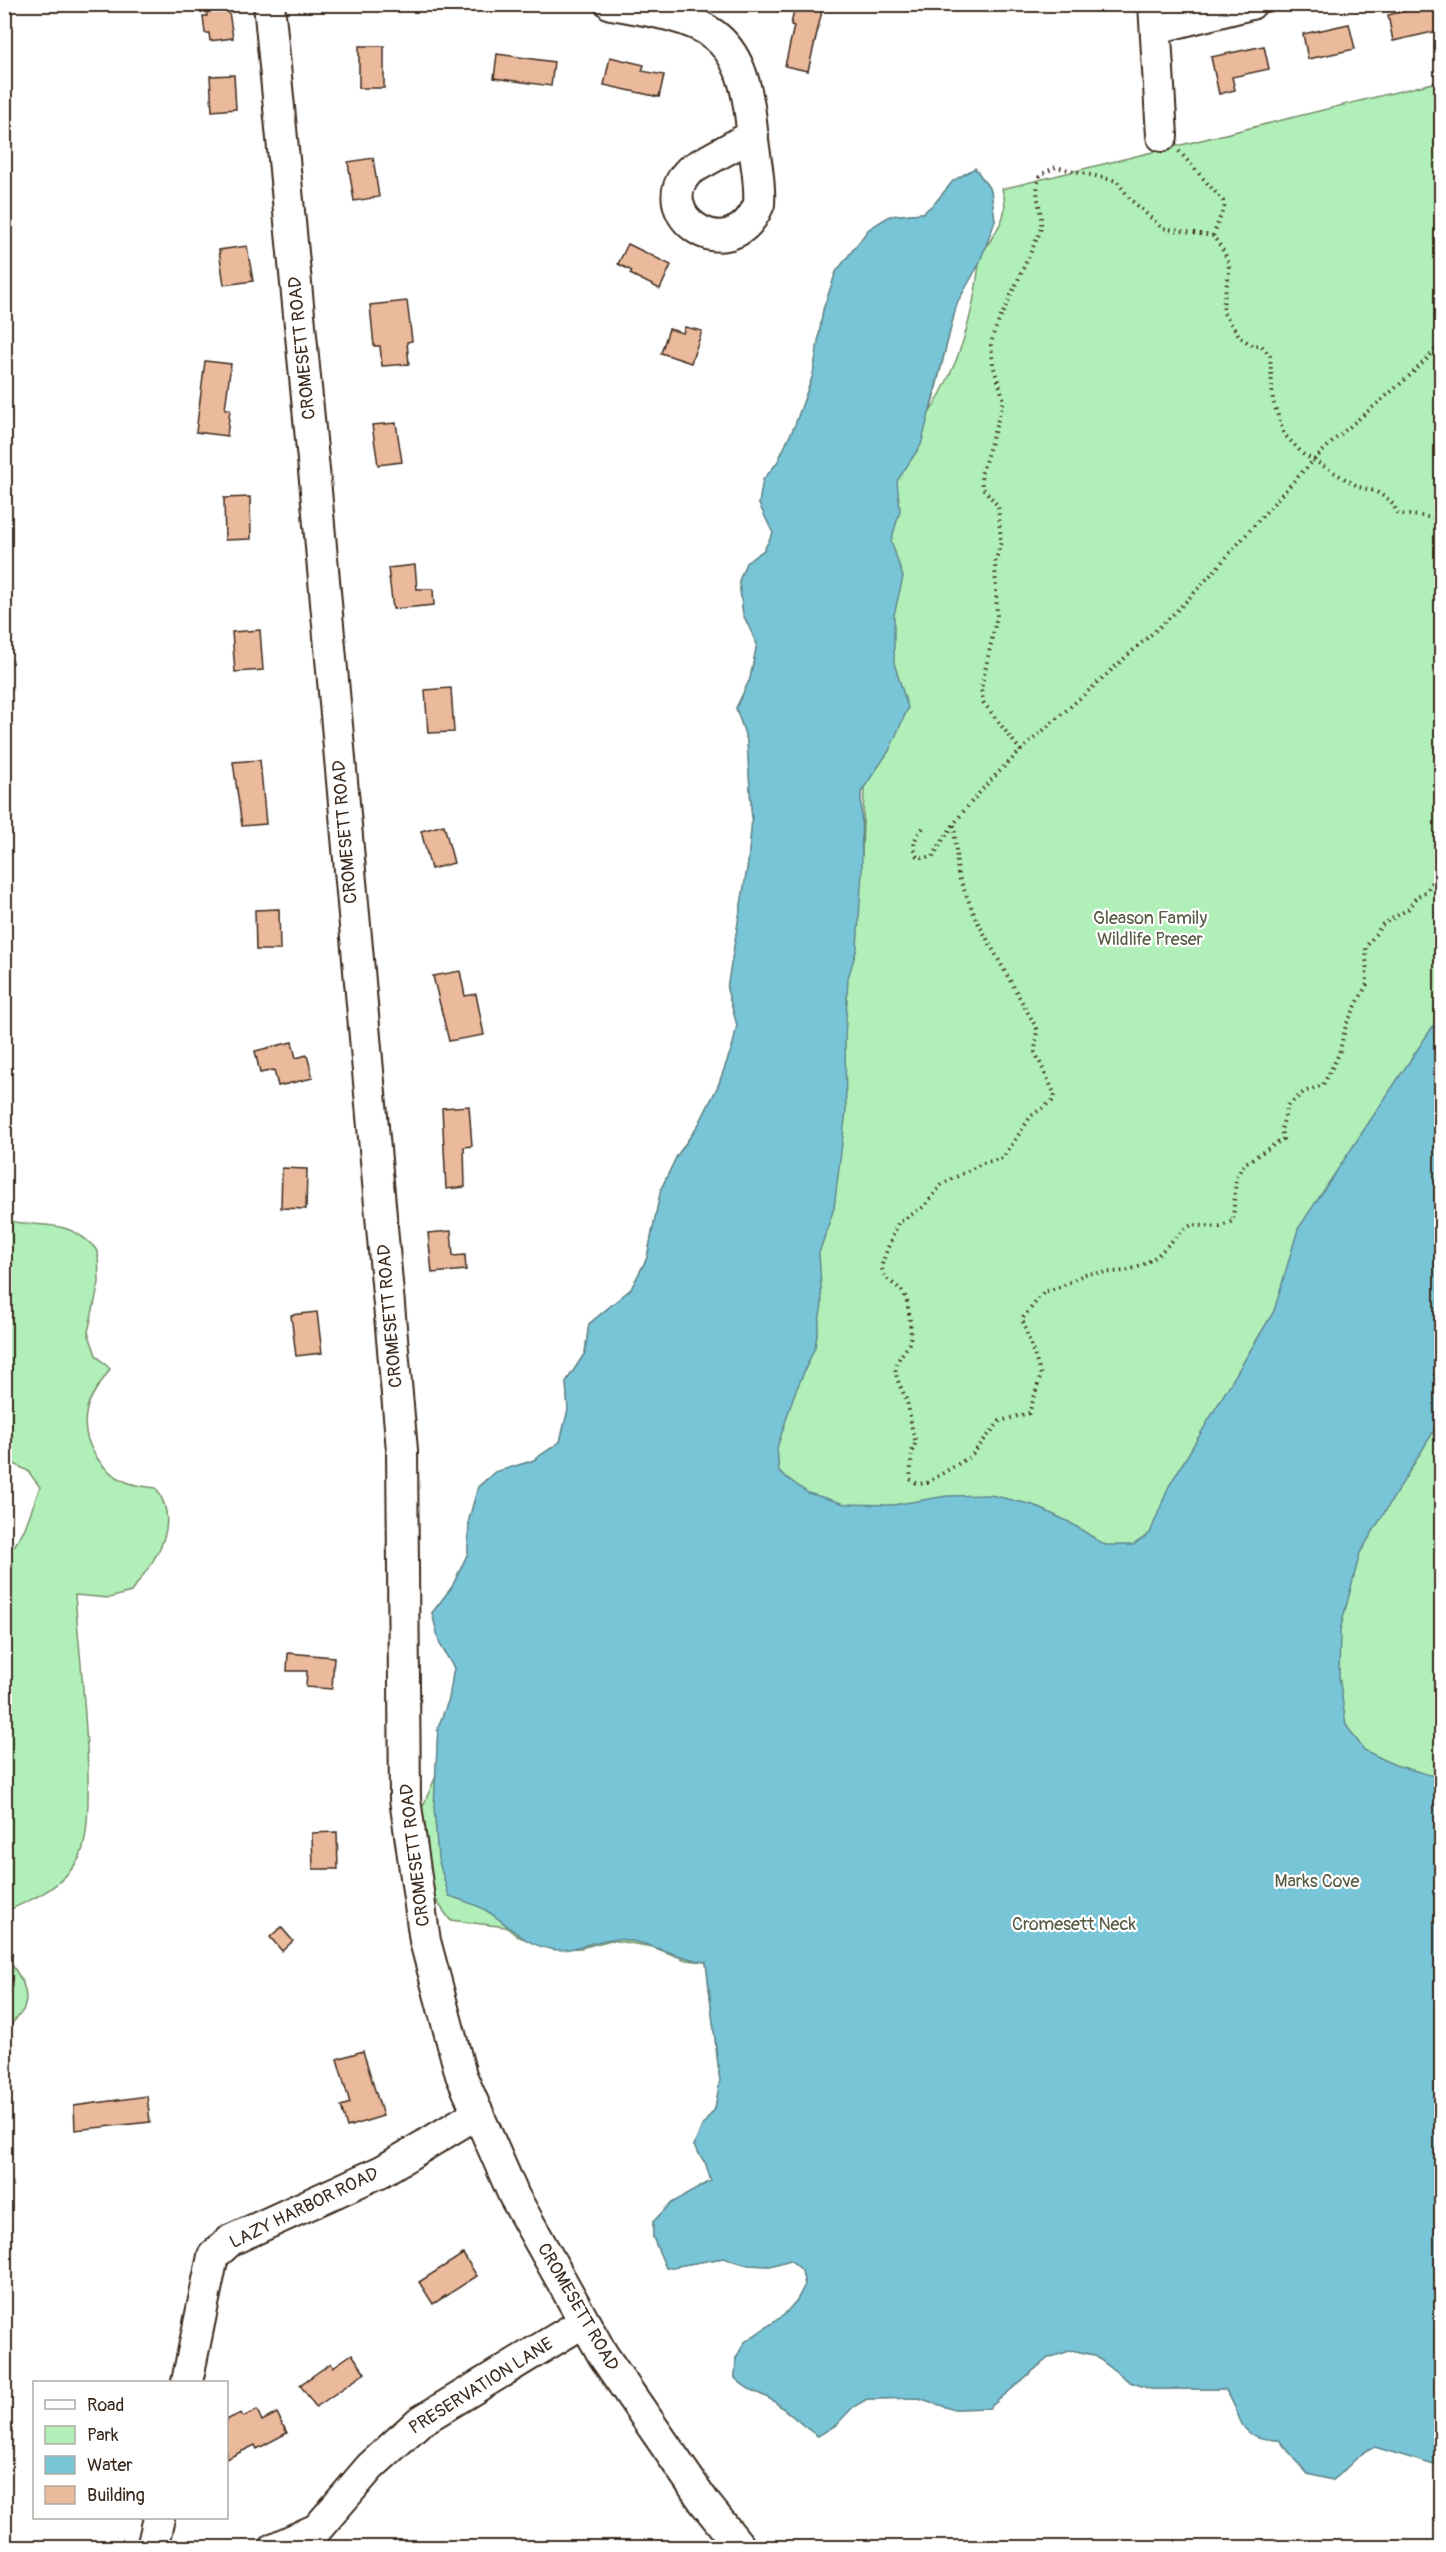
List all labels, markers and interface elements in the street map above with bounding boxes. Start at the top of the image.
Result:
street label: CROMESETT ROAD [283,275,321,421]
street label: CROMESETT ROAD [327,759,363,905]
park label: Gleason Family Wildlife Preser [1093,907,1207,951]
street label: CROMESETT ROAD [372,1243,408,1389]
street label: CROMESETT ROAD [395,1782,435,1928]
park label: Marks Cove [1275,1870,1360,1893]
park label: Cromesett Neck [1012,1913,1137,1936]
street label: LAZY HARBOR ROAD [226,2162,382,2254]
street label: CROMESETT ROAD [532,2239,624,2375]
street label: PRESERVATION LANE [405,2332,557,2440]
legend [33,2381,228,2519]
text: Road [87,2394,124,2417]
text: Park [87,2424,119,2447]
text: Water [87,2454,133,2477]
text: Building [87,2484,145,2507]

